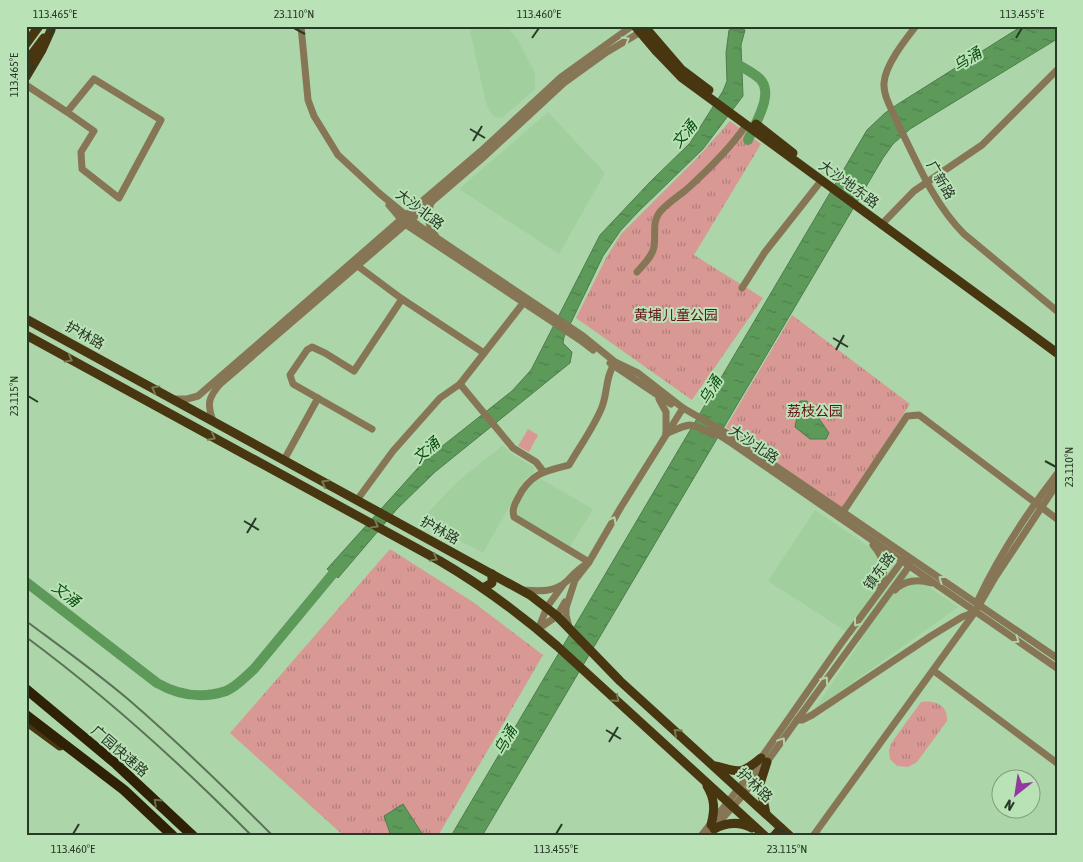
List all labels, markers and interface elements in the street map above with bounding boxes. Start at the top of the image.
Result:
text: 113.465°E [33,7,77,21]
text: 23.110°N [274,7,314,21]
text: 113.460°E [517,7,561,21]
text: 113.455°E [1000,7,1044,21]
one-way arrow [621,37,630,47]
water label: 乌涌 [950,43,986,74]
text: 113.465°E [7,53,21,97]
water label: 文涌 [668,115,701,151]
street label: 大沙地东路 [816,157,882,211]
street label: 广新路 [924,158,958,202]
street label: 大沙北路 [393,186,447,232]
park label: 黄埔儿童公园 [634,307,718,323]
street label: 护林路 [63,318,107,352]
one-way arrow [64,353,73,363]
water label: 乌涌 [695,371,726,407]
text: 23.115°N [7,376,21,416]
one-way arrow [151,386,160,396]
park label: 荔枝公园 [787,403,843,419]
street label: 大沙北路 [726,422,782,466]
one-way arrow [206,431,215,441]
water label: 文涌 [409,432,444,466]
text: 23.110°N [1062,447,1076,487]
one-way arrow [322,479,331,489]
street label: 护林路 [418,513,462,547]
one-way arrow [607,516,617,525]
one-way arrow [369,519,378,529]
street label: 镇东路 [860,549,898,593]
one-way arrow [429,551,438,561]
one-way arrow [938,576,948,585]
water label: 文涌 [49,578,85,611]
one-way arrow [854,617,863,626]
one-way arrow [1010,634,1019,643]
one-way arrow [820,677,828,686]
one-way arrow [610,694,619,703]
water label: 乌涌 [490,721,521,757]
street label: 广园快速路 [88,722,152,780]
one-way arrow [673,729,682,738]
one-way arrow [776,737,785,747]
street label: 护林路 [734,765,776,805]
north arrow [990,770,1040,820]
text: N [1002,796,1017,814]
one-way arrow [154,799,163,808]
text: 113.460°E [51,842,95,856]
text: 113.455°E [534,842,578,856]
text: 23.115°N [767,842,807,856]

